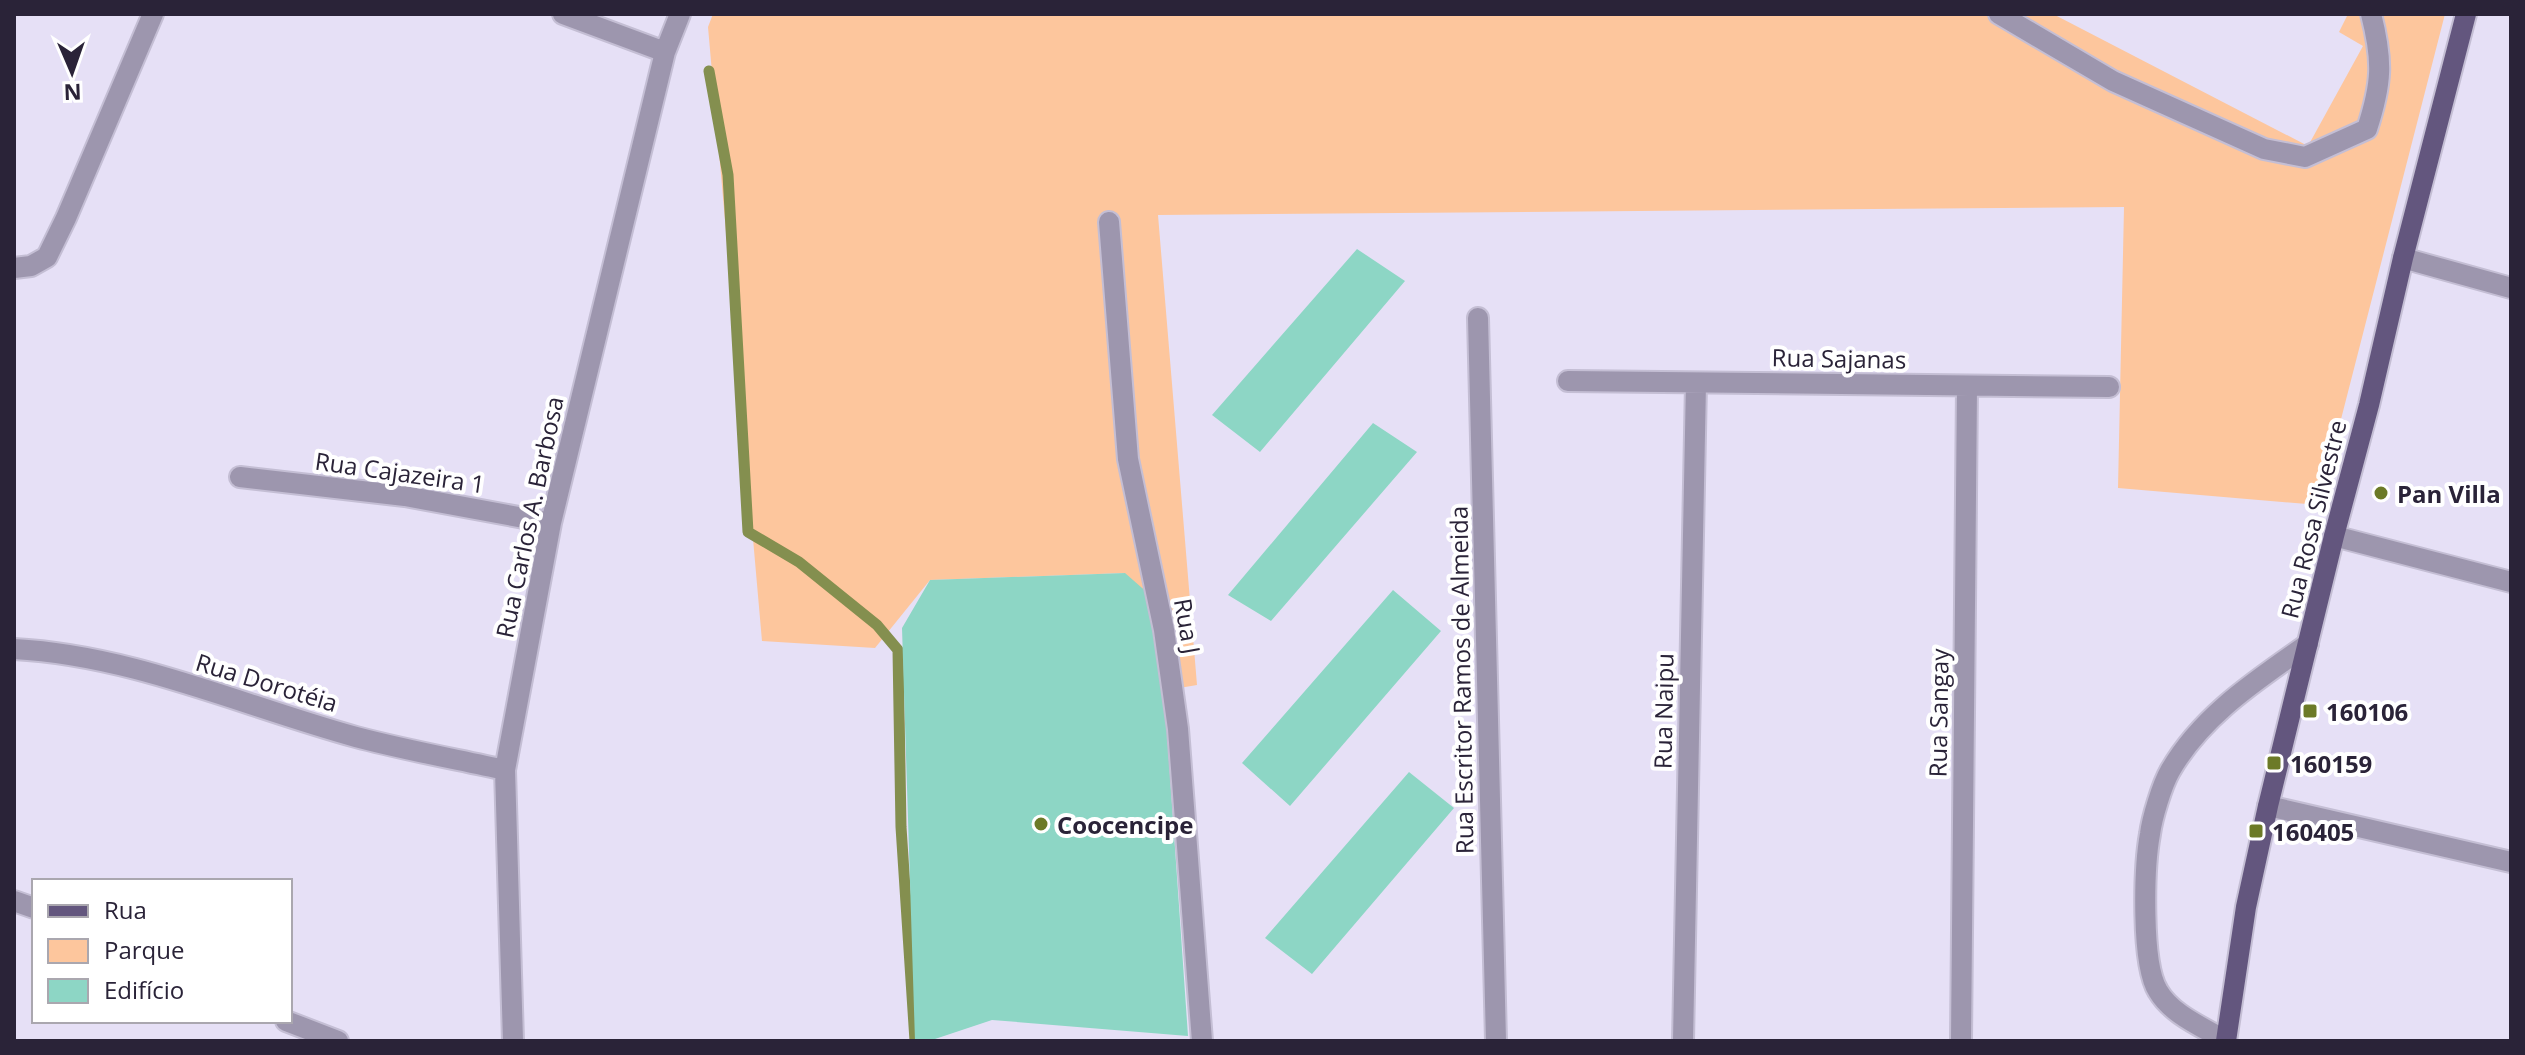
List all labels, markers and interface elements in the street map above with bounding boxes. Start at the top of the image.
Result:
north arrow [32,32,112,112]
text: N [63,78,82,108]
street label: Rua Sajanas [1771,340,1907,376]
street label: Rua Carlos A. Barbosa [487,393,571,641]
street label: Rua Rosa Silvestre [2272,416,2354,622]
street label: Rua Cajazeira 1 [313,444,487,500]
place label: Pan Villa [2397,477,2501,510]
marker: Pan Villa [2372,484,2390,502]
street label: Rua Escritor Ramos de Almeida [1441,506,1481,854]
street label: Rua J [1167,596,1209,656]
street label: Rua Dorotéia [192,645,342,719]
street label: Rua Sangay [1920,647,1956,778]
street label: Rua Naipu [1645,653,1681,769]
place label: 160106 [2326,695,2408,728]
marker: 160106 [2301,702,2319,720]
place label: 160159 [2290,747,2372,780]
marker: 160159 [2265,754,2283,772]
place label: Coocencipe [1057,808,1193,841]
marker: Coocencipe [1032,815,1050,833]
place label: 160405 [2272,815,2354,848]
marker: 160405 [2247,822,2265,840]
legend [32,879,292,1023]
text: Rua [104,893,147,926]
text: Parque [104,933,184,966]
text: Edifício [104,973,184,1006]

